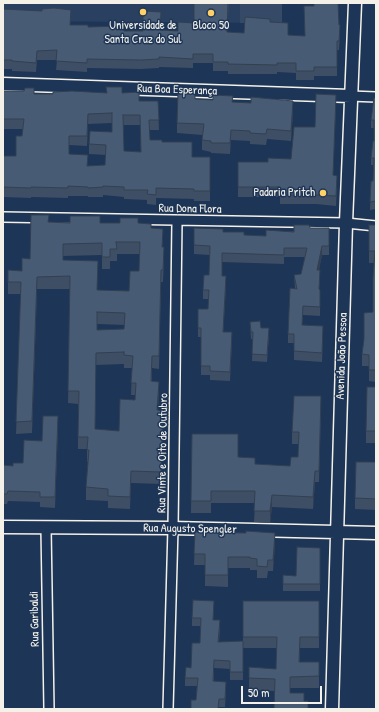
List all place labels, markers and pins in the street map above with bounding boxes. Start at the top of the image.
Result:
marker: Universidade de Santa Cruz do Sul [138,7,148,17]
marker: Bloco 50 [206,8,216,18]
place label: Universidade de Santa Cruz do Sul [105,19,181,47]
place label: Bloco 50 [193,19,229,33]
place label: Padaria Pritch [253,186,315,200]
marker: Padaria Pritch [318,188,328,198]

